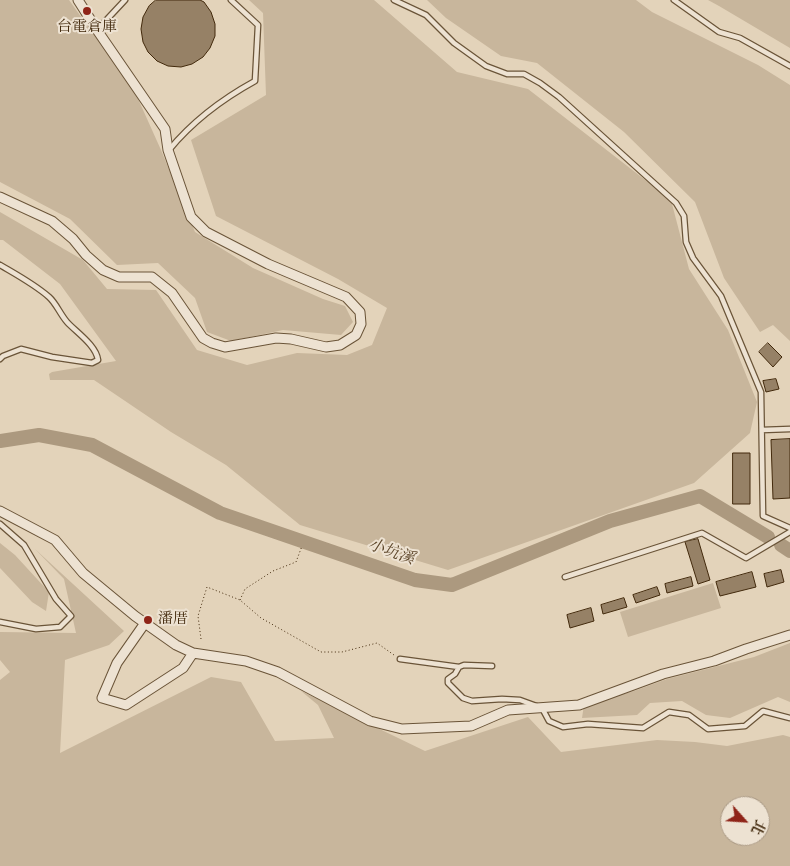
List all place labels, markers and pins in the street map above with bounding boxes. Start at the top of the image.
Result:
marker: 台電倉庫 [81,5,93,17]
place label: 台電倉庫 [57,19,117,37]
place label: 潘厝 [158,611,188,629]
marker: 潘厝 [142,614,154,626]

